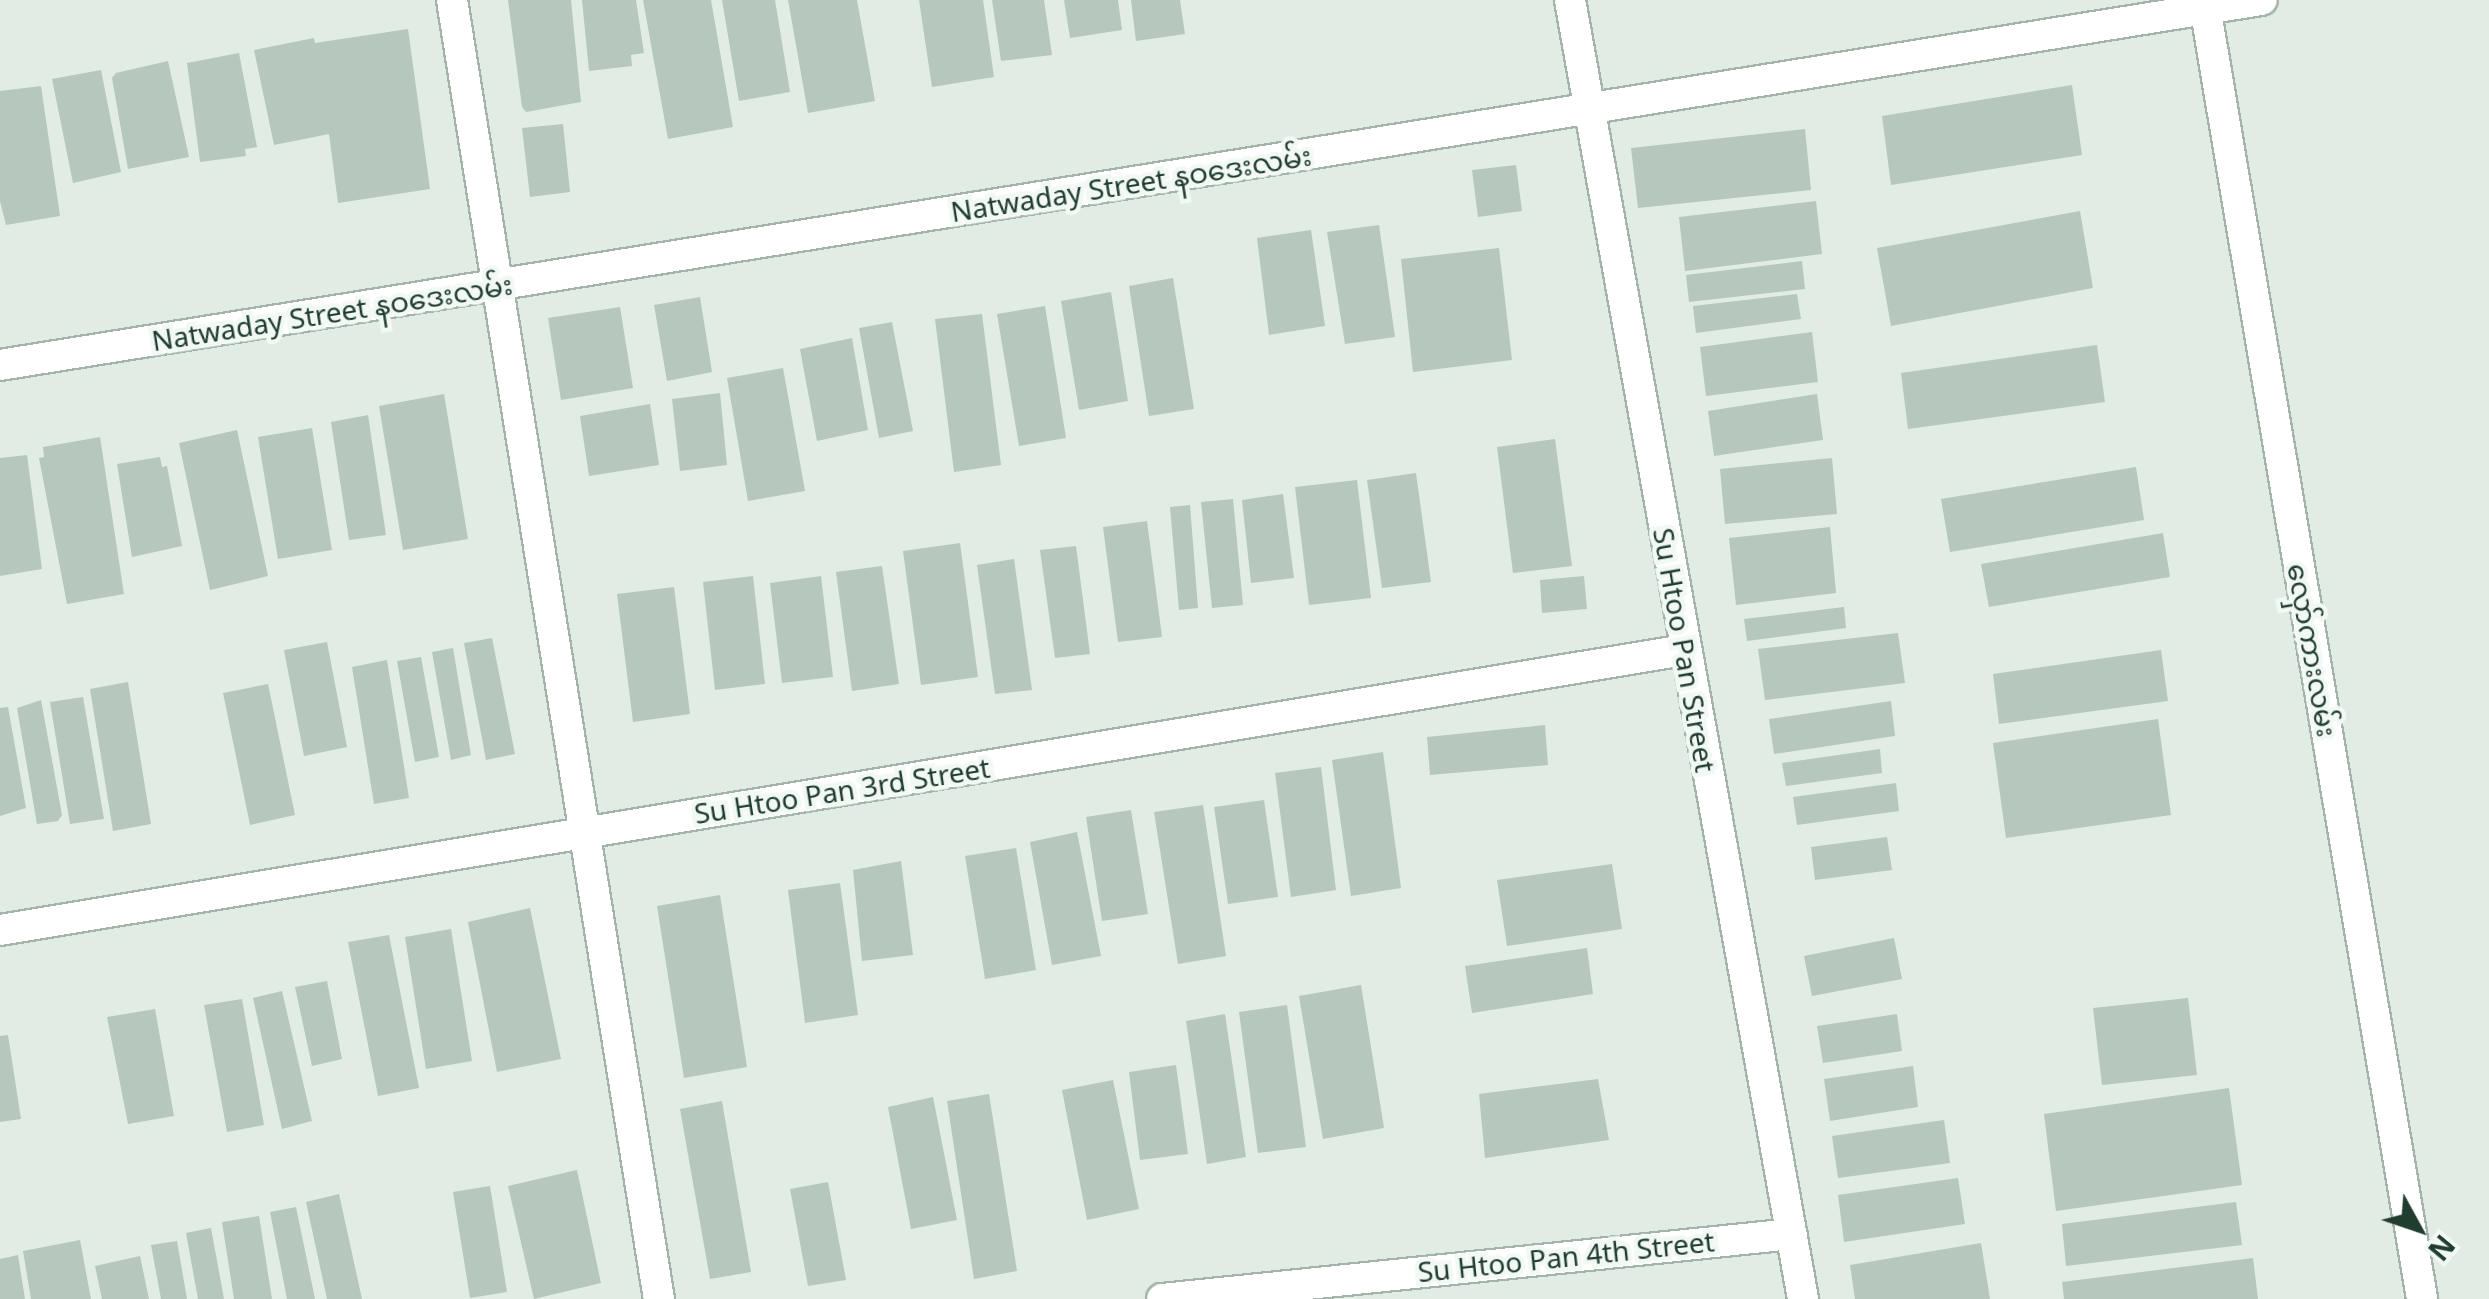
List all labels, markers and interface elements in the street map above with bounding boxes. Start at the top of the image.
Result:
street label: Natwaday Street နဝဒေးလမ်း [948,138,1314,228]
street label: Natwaday Street နဝဒေးလမ်း [149,267,515,357]
street label: Su Htoo Pan Street [1647,525,1723,775]
street label: လှော်ကားလမ်း [2281,561,2345,739]
street label: Su Htoo Pan 3rd Street [692,750,992,830]
north arrow [2369,1179,2469,1279]
street label: Su Htoo Pan 4th Street [1416,1224,1716,1288]
text: N [2420,1227,2464,1269]

